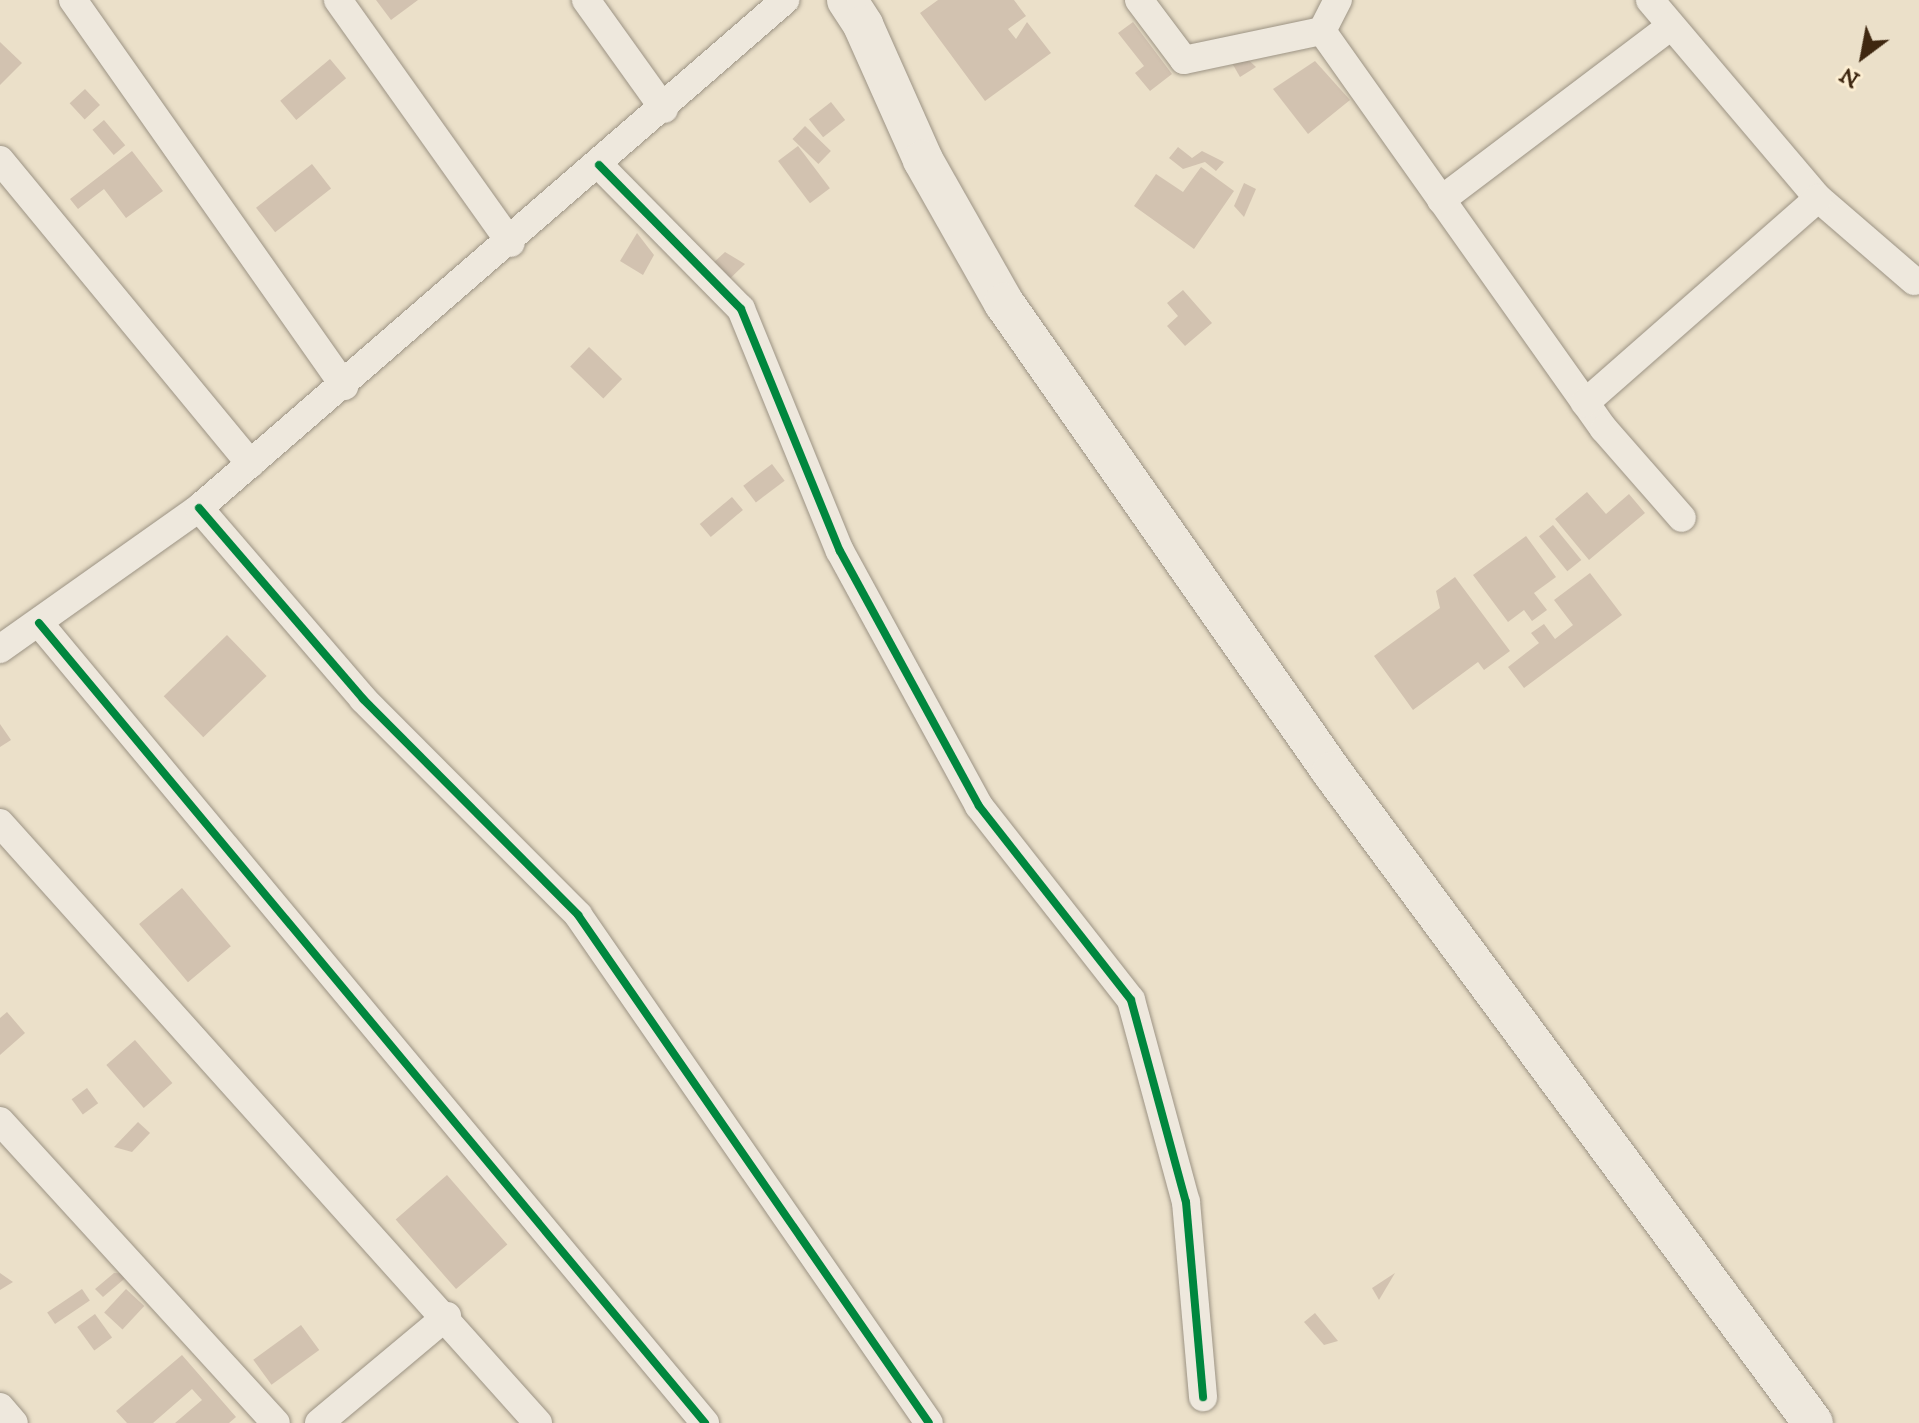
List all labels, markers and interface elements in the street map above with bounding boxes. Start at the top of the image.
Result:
north arrow [1823,16,1903,96]
text: N [1835,61,1865,93]

